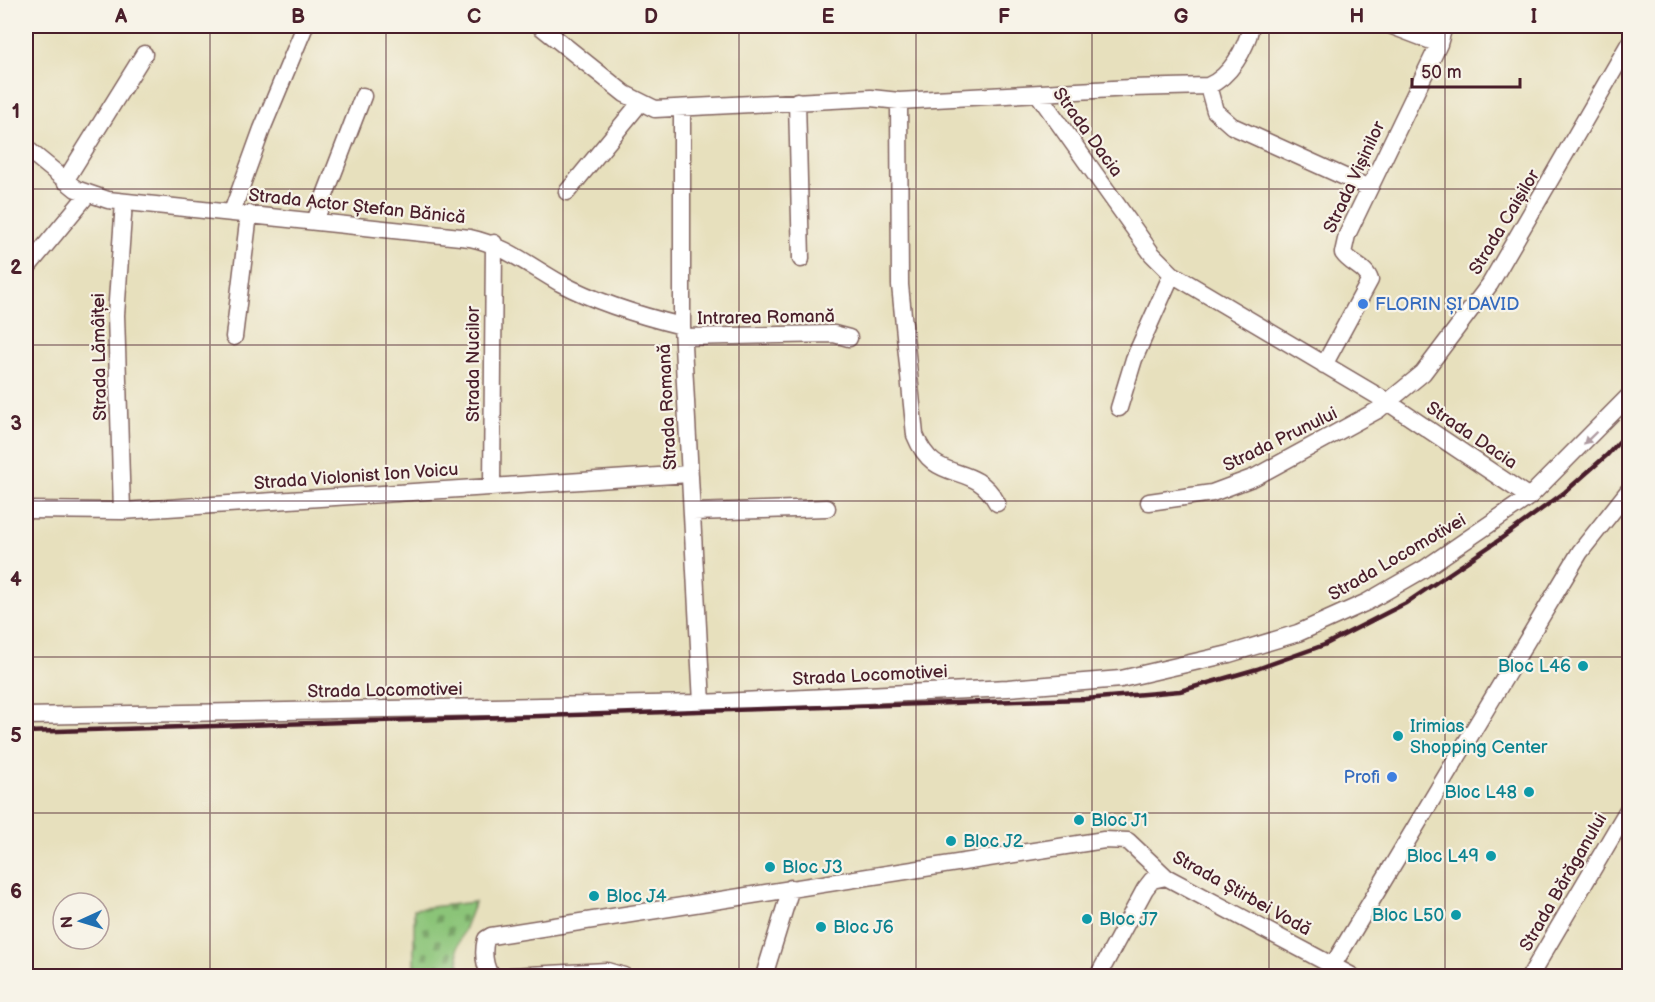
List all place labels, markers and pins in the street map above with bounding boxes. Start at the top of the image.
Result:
place label: FLORIN ȘI DAVID [1375,294,1519,315]
marker: FLORIN ȘI DAVID [1356,297,1370,311]
place label: Bloc L46 [1498,656,1571,677]
marker: Bloc L46 [1576,659,1590,673]
place label: Irimias Shopping Center [1410,716,1548,758]
marker: Irimias Shopping Center [1391,729,1405,743]
place label: Profi [1344,767,1380,788]
marker: Profi [1385,770,1399,784]
place label: Bloc L48 [1444,782,1517,803]
marker: Bloc L48 [1522,785,1536,799]
place label: Bloc J1 [1091,810,1148,831]
marker: Bloc J1 [1072,813,1086,827]
place label: Bloc J2 [963,831,1024,852]
marker: Bloc J2 [944,834,958,848]
place label: Bloc L49 [1406,846,1479,867]
marker: Bloc L49 [1484,849,1498,863]
place label: Bloc J3 [782,857,843,878]
marker: Bloc J3 [763,860,777,874]
place label: Bloc J4 [606,886,667,907]
marker: Bloc J4 [587,889,601,903]
place label: Bloc L50 [1372,905,1444,926]
marker: Bloc L50 [1449,908,1463,922]
place label: Bloc J7 [1099,909,1158,930]
marker: Bloc J7 [1080,912,1094,926]
place label: Bloc J6 [833,917,894,938]
marker: Bloc J6 [814,920,828,934]

